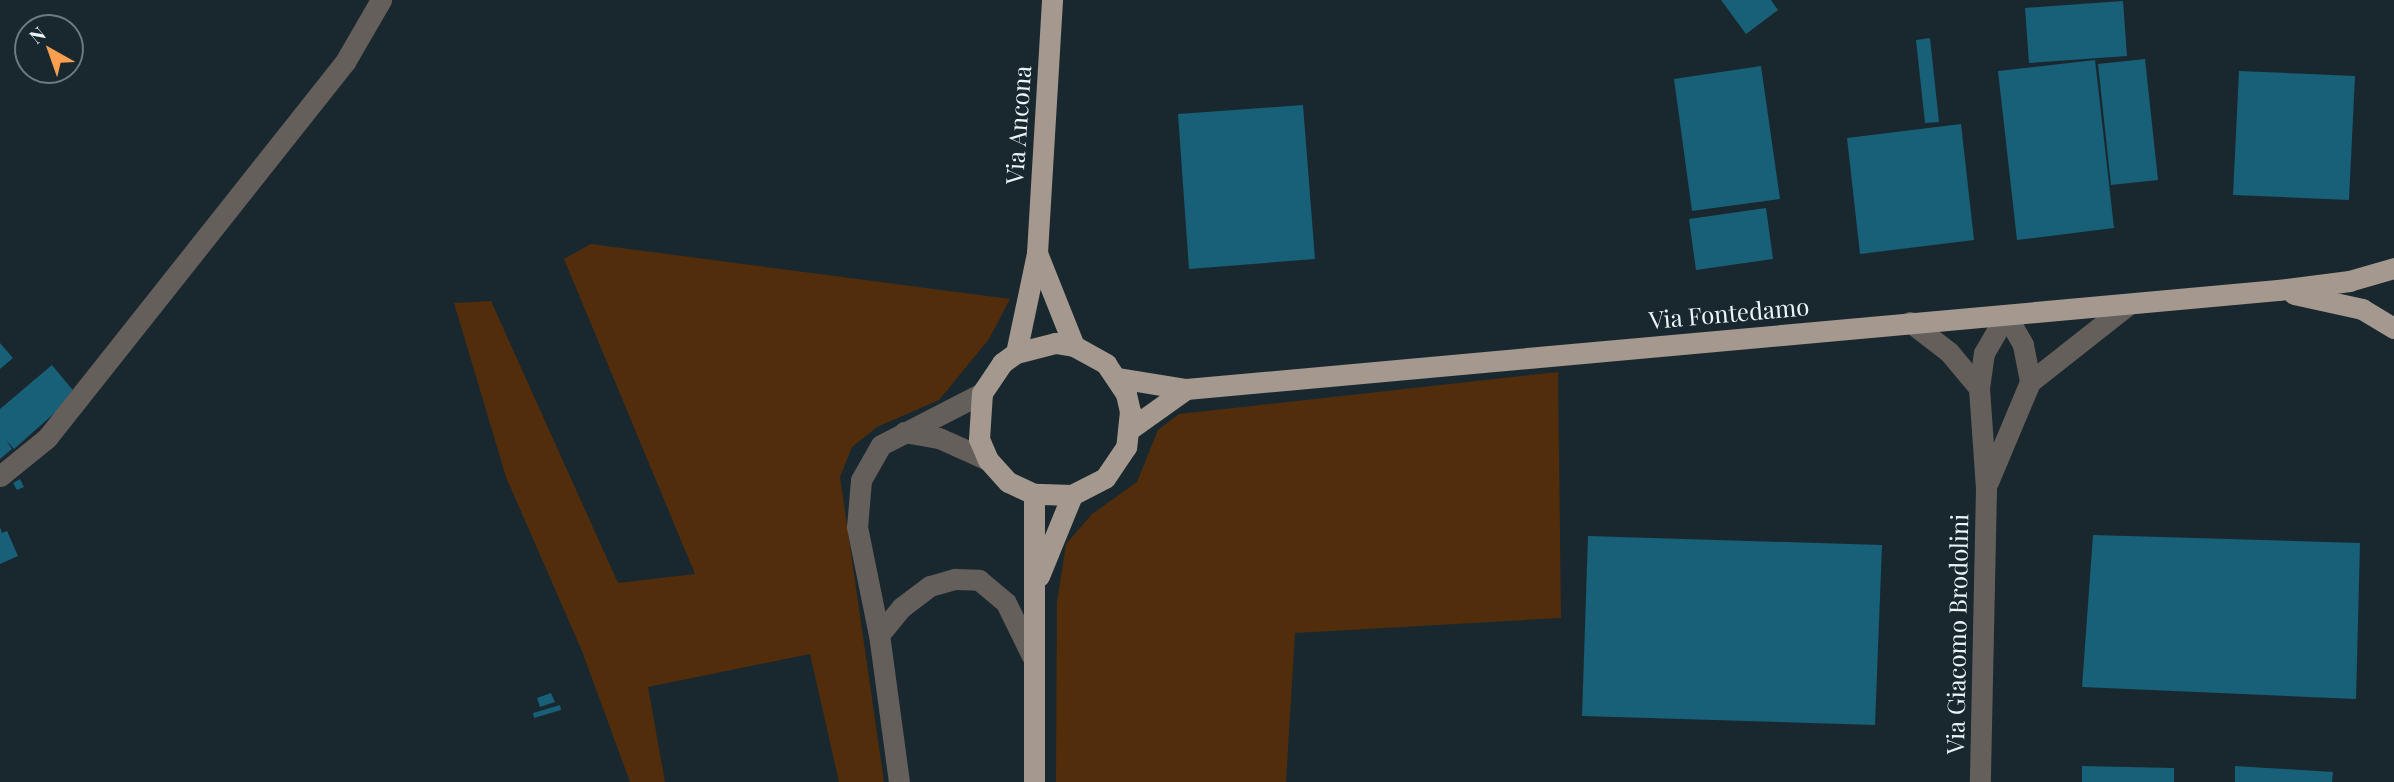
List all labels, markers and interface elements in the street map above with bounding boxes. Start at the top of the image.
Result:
north arrow [14,14,84,84]
text: N [23,20,50,49]
street label: Via Ancona [999,64,1037,186]
street label: Via Fontedamo [1648,292,1810,334]
street label: Via Giacomo Brodolini [1941,513,1973,755]

